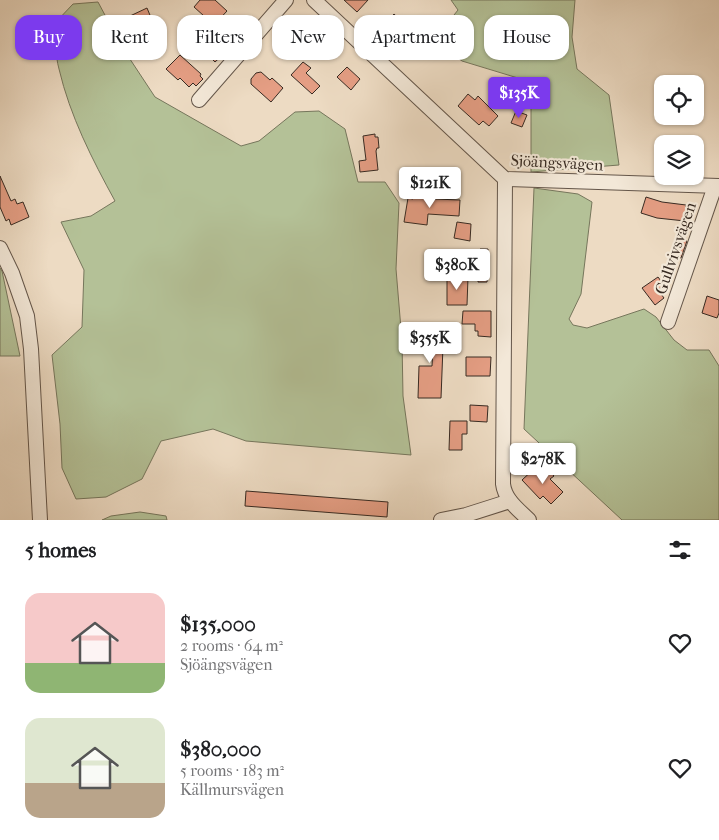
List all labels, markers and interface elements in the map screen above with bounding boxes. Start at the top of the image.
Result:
chip: Buy [15,15,82,60]
chip: Rent [92,15,167,60]
chip: Filters [177,15,262,60]
chip: New [272,15,344,60]
chip: Apartment [354,15,474,60]
chip: House [484,15,569,60]
map controls [654,75,704,185]
button: locate [654,75,704,125]
pin: $135K [484,76,554,119]
text: $135K [499,83,539,102]
button: layers [654,135,704,185]
street label: Sjöängsvägen [510,151,604,174]
pin: $121K [395,166,465,209]
text: $121K [410,173,450,192]
street label: Gullvivsvägen [651,199,700,297]
pin: $380K [422,248,492,291]
text: $380K [435,255,479,274]
pin: $355K [395,322,465,364]
text: $355K [410,328,450,347]
pin: $278K [508,442,578,485]
text: $278K [521,449,565,468]
icon: filters [666,536,694,564]
text: 5 homes [25,538,96,562]
text: $135,000 [180,612,256,636]
icon: home [65,613,125,673]
icon: heart [666,629,694,657]
text: 2 rooms · 64 m² [180,636,283,655]
text: Sjöängsvägen [180,655,273,674]
text: $380,000 [180,737,261,761]
icon: home [65,738,125,798]
icon: heart [666,754,694,782]
text: 5 rooms · 183 m² [180,761,284,780]
text: Källmursvägen [180,780,284,799]

